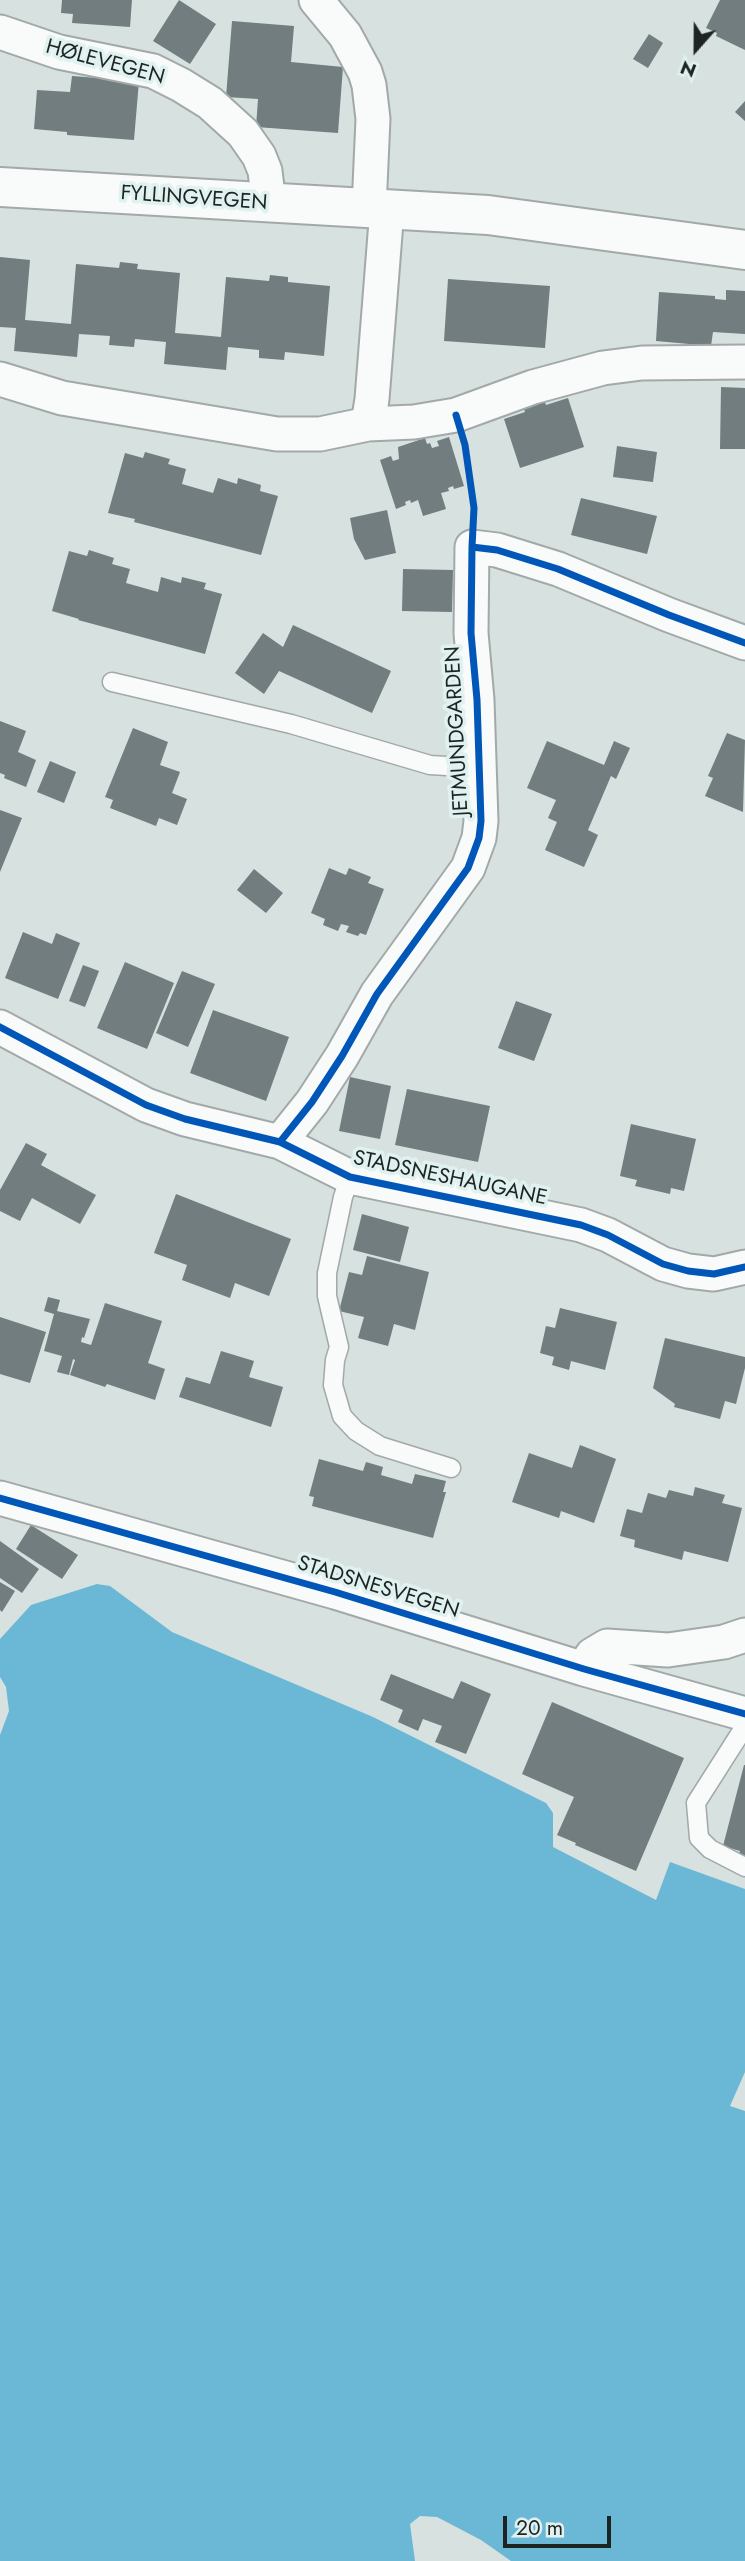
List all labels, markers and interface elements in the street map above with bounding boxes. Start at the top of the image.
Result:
north arrow [661,14,731,84]
street label: HØLEVEGEN [43,35,167,91]
text: N [676,54,700,84]
street label: FYLLINGVEGEN [120,181,268,217]
street label: JETMUNDGARDEN [441,645,475,817]
street label: STADSNESHAUGANE [351,1146,549,1212]
street label: STADSNESVEGEN [294,1551,462,1625]
scale bar [507,2502,616,2546]
text: 20 m [516,2513,563,2543]

